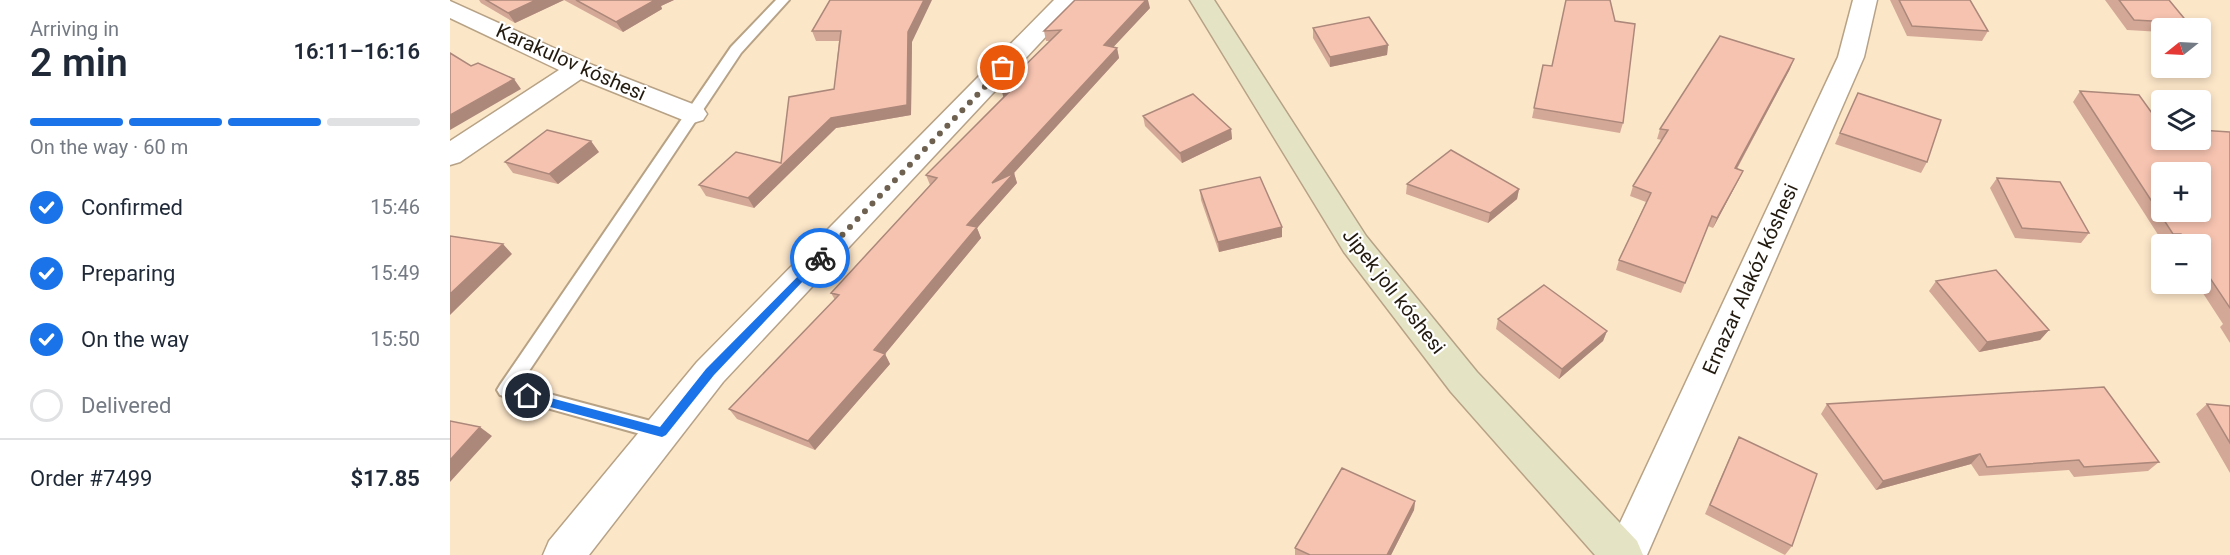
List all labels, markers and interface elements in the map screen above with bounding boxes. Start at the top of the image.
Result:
text: Arriving in [30,17,119,41]
street label: Karakulov kóshesi [492,18,650,106]
north arrow [2151,18,2211,78]
map controls [2151,18,2211,294]
text: 16:11–16:16 [293,39,420,64]
text: 2 min [30,40,128,86]
pin [977,42,1028,93]
icon: bag [986,51,1019,84]
button: layers [2151,90,2211,150]
text: On the way · 60 m [30,135,188,159]
button: + [2151,162,2211,222]
street label: Ernazar Alakóz kóshesi [1697,180,1803,378]
icon: check [30,191,63,224]
text: Confirmed [81,195,183,220]
text: 15:46 [370,195,420,219]
street label: Jipek jolı kóshesi [1338,224,1450,358]
courier [790,228,850,288]
button: − [2151,234,2211,294]
icon: bike [804,242,837,275]
icon: check [30,257,63,290]
text: Preparing [81,261,175,286]
text: 15:49 [370,261,420,285]
icon: check [30,323,63,356]
text: On the way [81,327,189,352]
text: 15:50 [370,327,420,351]
pin [502,370,553,421]
icon: home [511,379,544,412]
text: Delivered [81,393,171,418]
text: Order #7499 [30,466,152,491]
text: $17.85 [351,466,420,491]

